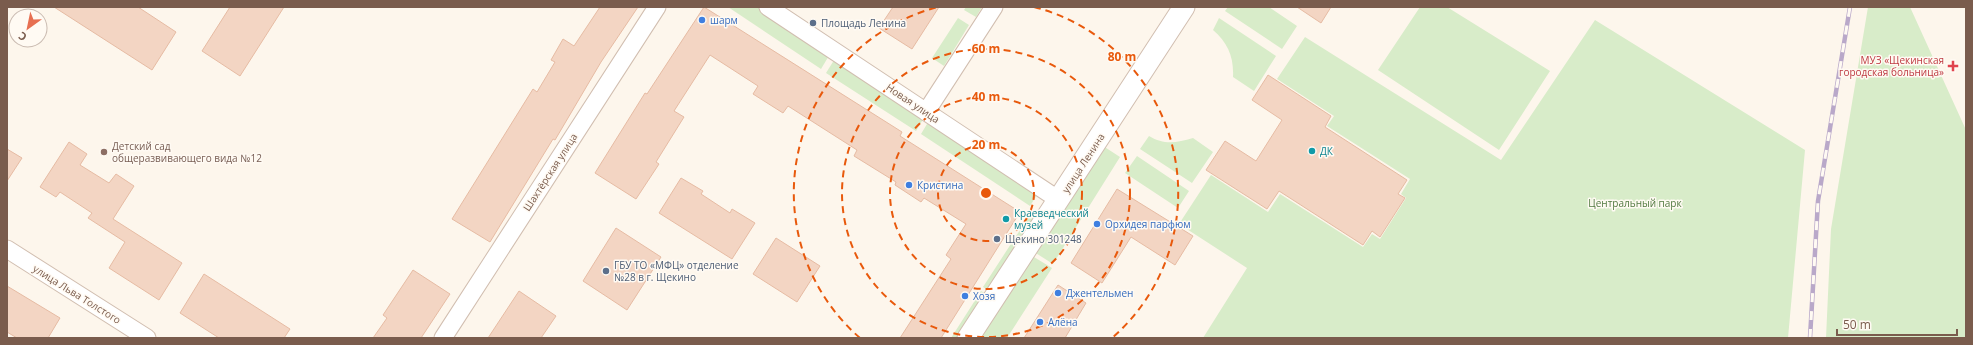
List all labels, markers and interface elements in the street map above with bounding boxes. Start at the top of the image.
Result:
north arrow [8,8,48,48]
place label: шарм [710,13,738,27]
marker: шарм [697,15,707,25]
place label: Площадь Ленина [821,16,906,30]
marker: Площадь Ленина [808,18,818,28]
text: С [15,29,29,45]
text: 60 m [972,40,1000,57]
text: 80 m [1108,48,1136,65]
place label: МУЗ «Щекинская городская больница» [1839,53,1944,79]
marker: МУЗ «Щекинская городская больница» [1947,60,1959,72]
street label: Новая улица [883,80,943,126]
text: 40 m [972,88,1000,105]
street label: Шахтёрская улица [520,130,580,214]
street label: улица Ленина [1058,130,1108,196]
text: 20 m [972,136,1000,153]
place label: Детский сад общеразвивающего вида №12 [112,139,262,165]
place label: ДК [1320,144,1334,158]
marker: ДК [1307,146,1317,156]
marker: Детский сад общеразвивающего вида №12 [99,147,109,157]
place label: Кристина [917,178,963,192]
marker: Кристина [904,180,914,190]
centre of rings [979,186,993,200]
park label: Центральный парк [1588,196,1682,210]
place label: Краеведческий музей [1014,206,1089,232]
marker: Краеведческий музей [1001,214,1011,224]
place label: Орхидея парфюм [1105,217,1191,231]
marker: Орхидея парфюм [1092,219,1102,229]
place label: Щекино 301248 [1005,232,1082,246]
marker: Щекино 301248 [992,234,1002,244]
place label: ГБУ ТО «МФЦ» отделение №28 в г. Щекино [614,258,739,284]
street label: улица Льва Толстого [30,261,124,327]
marker: ГБУ ТО «МФЦ» отделение №28 в г. Щекино [601,266,611,276]
place label: Джентельмен [1066,286,1133,300]
marker: Джентельмен [1053,288,1063,298]
place label: Хозя [973,289,995,303]
marker: Хозя [960,291,970,301]
scale bar [1837,311,1957,337]
place label: Алёна [1048,315,1078,329]
text: 50 m [1843,316,1871,333]
marker: Алёна [1035,317,1045,327]

